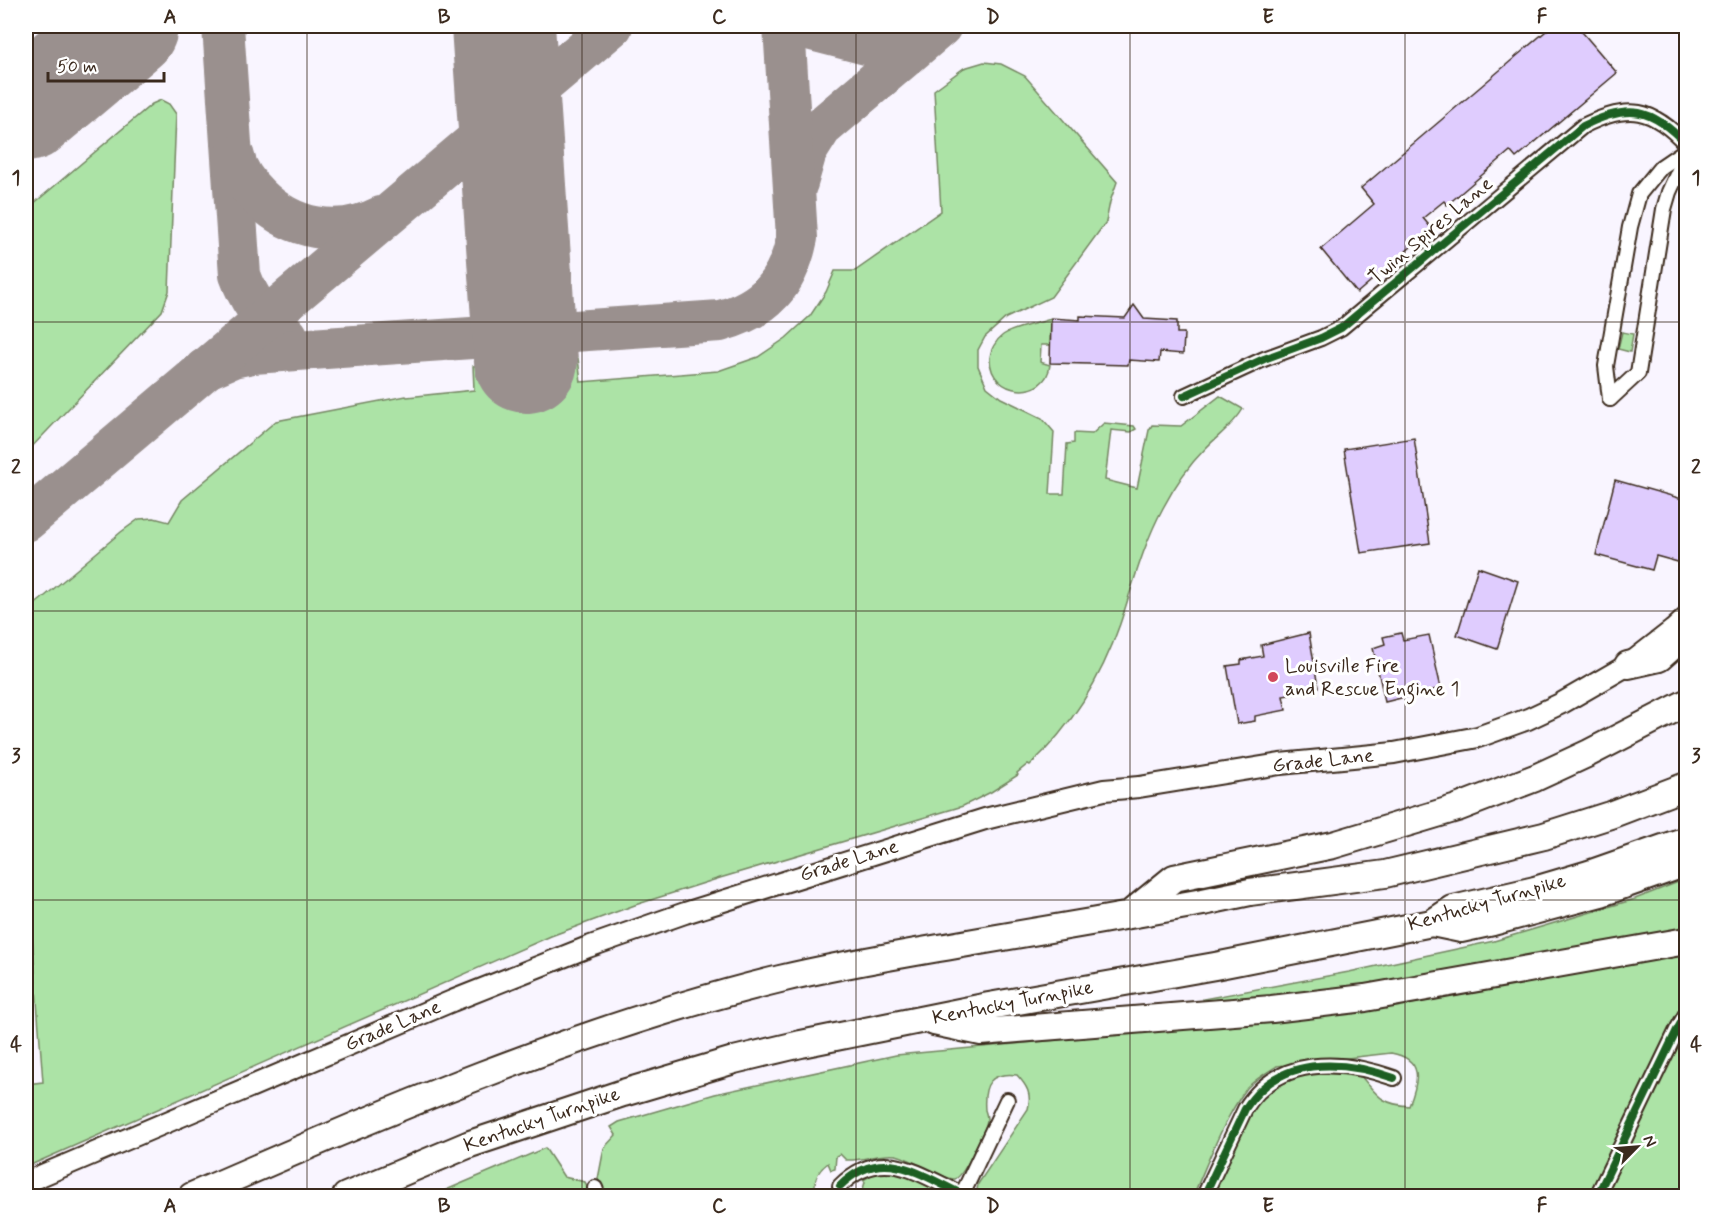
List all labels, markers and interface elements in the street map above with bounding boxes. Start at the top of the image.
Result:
text: A [163,4,177,31]
text: B [438,4,451,31]
text: C [712,4,727,31]
text: D [986,4,1000,31]
text: E [1262,4,1274,31]
text: F [1537,4,1548,31]
scale bar [48,45,164,83]
text: 50 m [57,55,97,79]
text: 1 [12,165,20,192]
text: 1 [1692,165,1700,192]
street label: Twin Spires Lane [1363,171,1499,291]
text: 2 [11,454,21,481]
text: 2 [1691,454,1701,481]
place label: Louisville Fire and Rescue Engine 1 [1285,653,1459,705]
marker: Louisville Fire and Rescue Engine 1 [1266,670,1280,684]
street label: Grade Lane [1271,742,1375,780]
text: 3 [11,743,21,770]
text: 3 [1691,743,1701,770]
street label: Grade Lane [796,833,902,889]
street label: Kentucky Turnpike [1405,868,1569,938]
street label: Kentucky Turnpike [930,974,1096,1032]
street label: Grade Lane [341,994,445,1058]
text: 4 [10,1032,22,1059]
text: 4 [1690,1032,1702,1059]
street label: Kentucky Turnpike [460,1081,624,1159]
north arrow [1607,1117,1667,1177]
text: N [1637,1132,1661,1151]
text: A [163,1193,177,1220]
text: B [438,1193,451,1220]
text: C [712,1193,727,1220]
text: D [986,1193,1000,1220]
text: E [1262,1193,1274,1220]
text: F [1537,1193,1548,1220]

